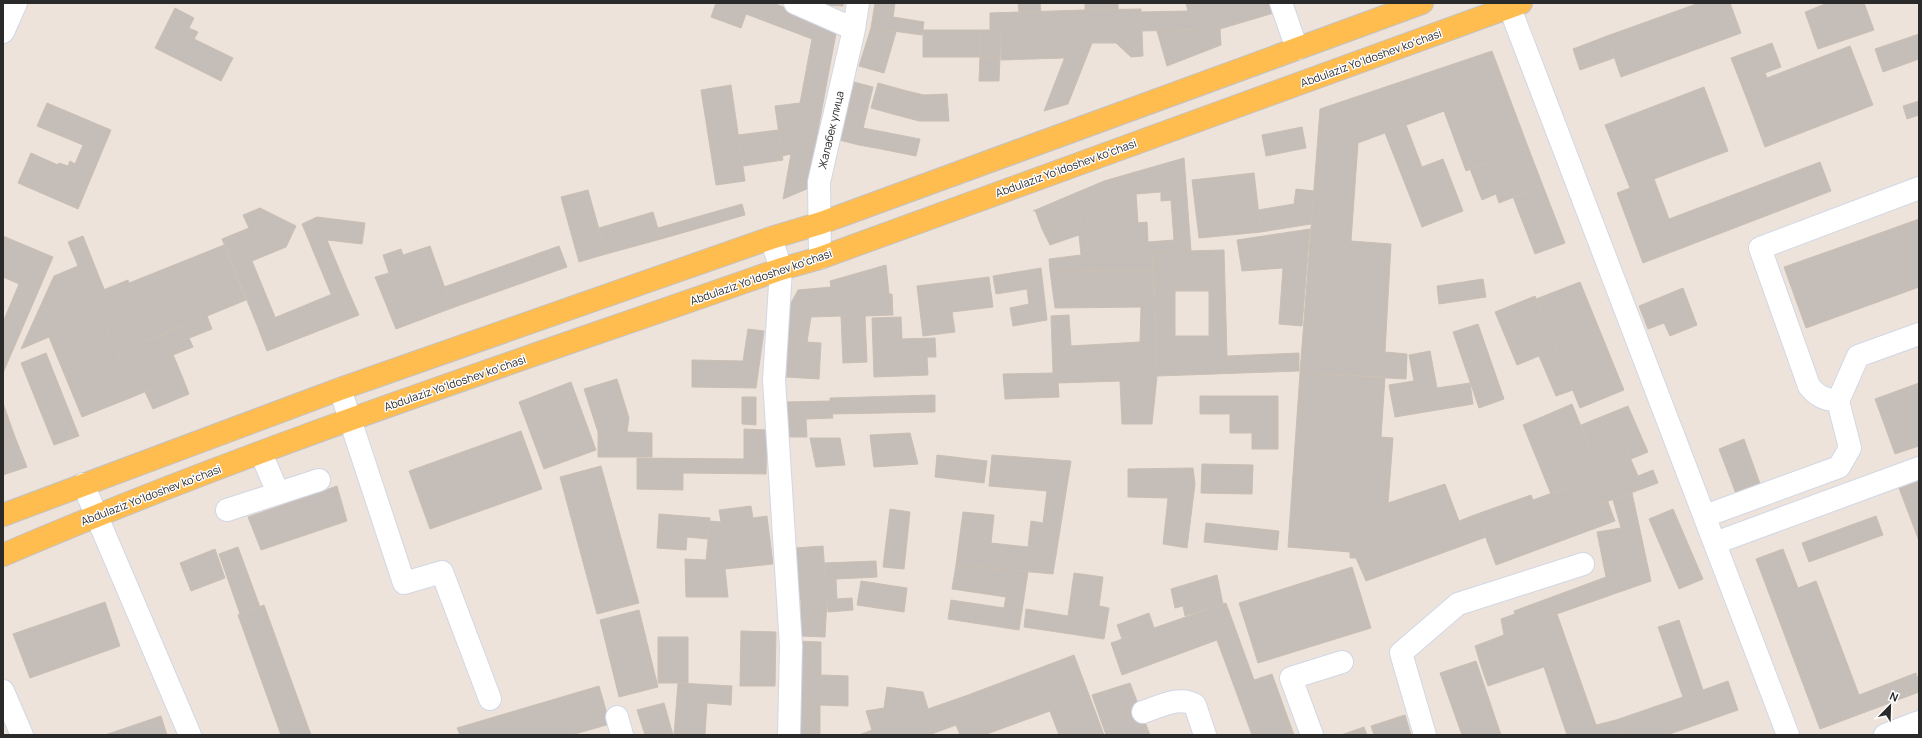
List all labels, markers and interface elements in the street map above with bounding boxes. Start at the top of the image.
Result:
street label: Abdulaziz Yoʻldoshev koʻchasi [1298,25,1443,90]
street label: Жалабек улица [814,89,847,171]
street label: Abdulaziz Yoʻldoshev koʻchasi [993,135,1138,200]
street label: Abdulaziz Yoʻldoshev koʻchasi [688,245,834,308]
street label: Abdulaziz Yoʻldoshev koʻchasi [382,351,528,414]
street label: Abdulaziz Yoʻldoshev koʻchasi [79,461,223,528]
north arrow [1870,686,1910,726]
text: N [1888,688,1901,705]

